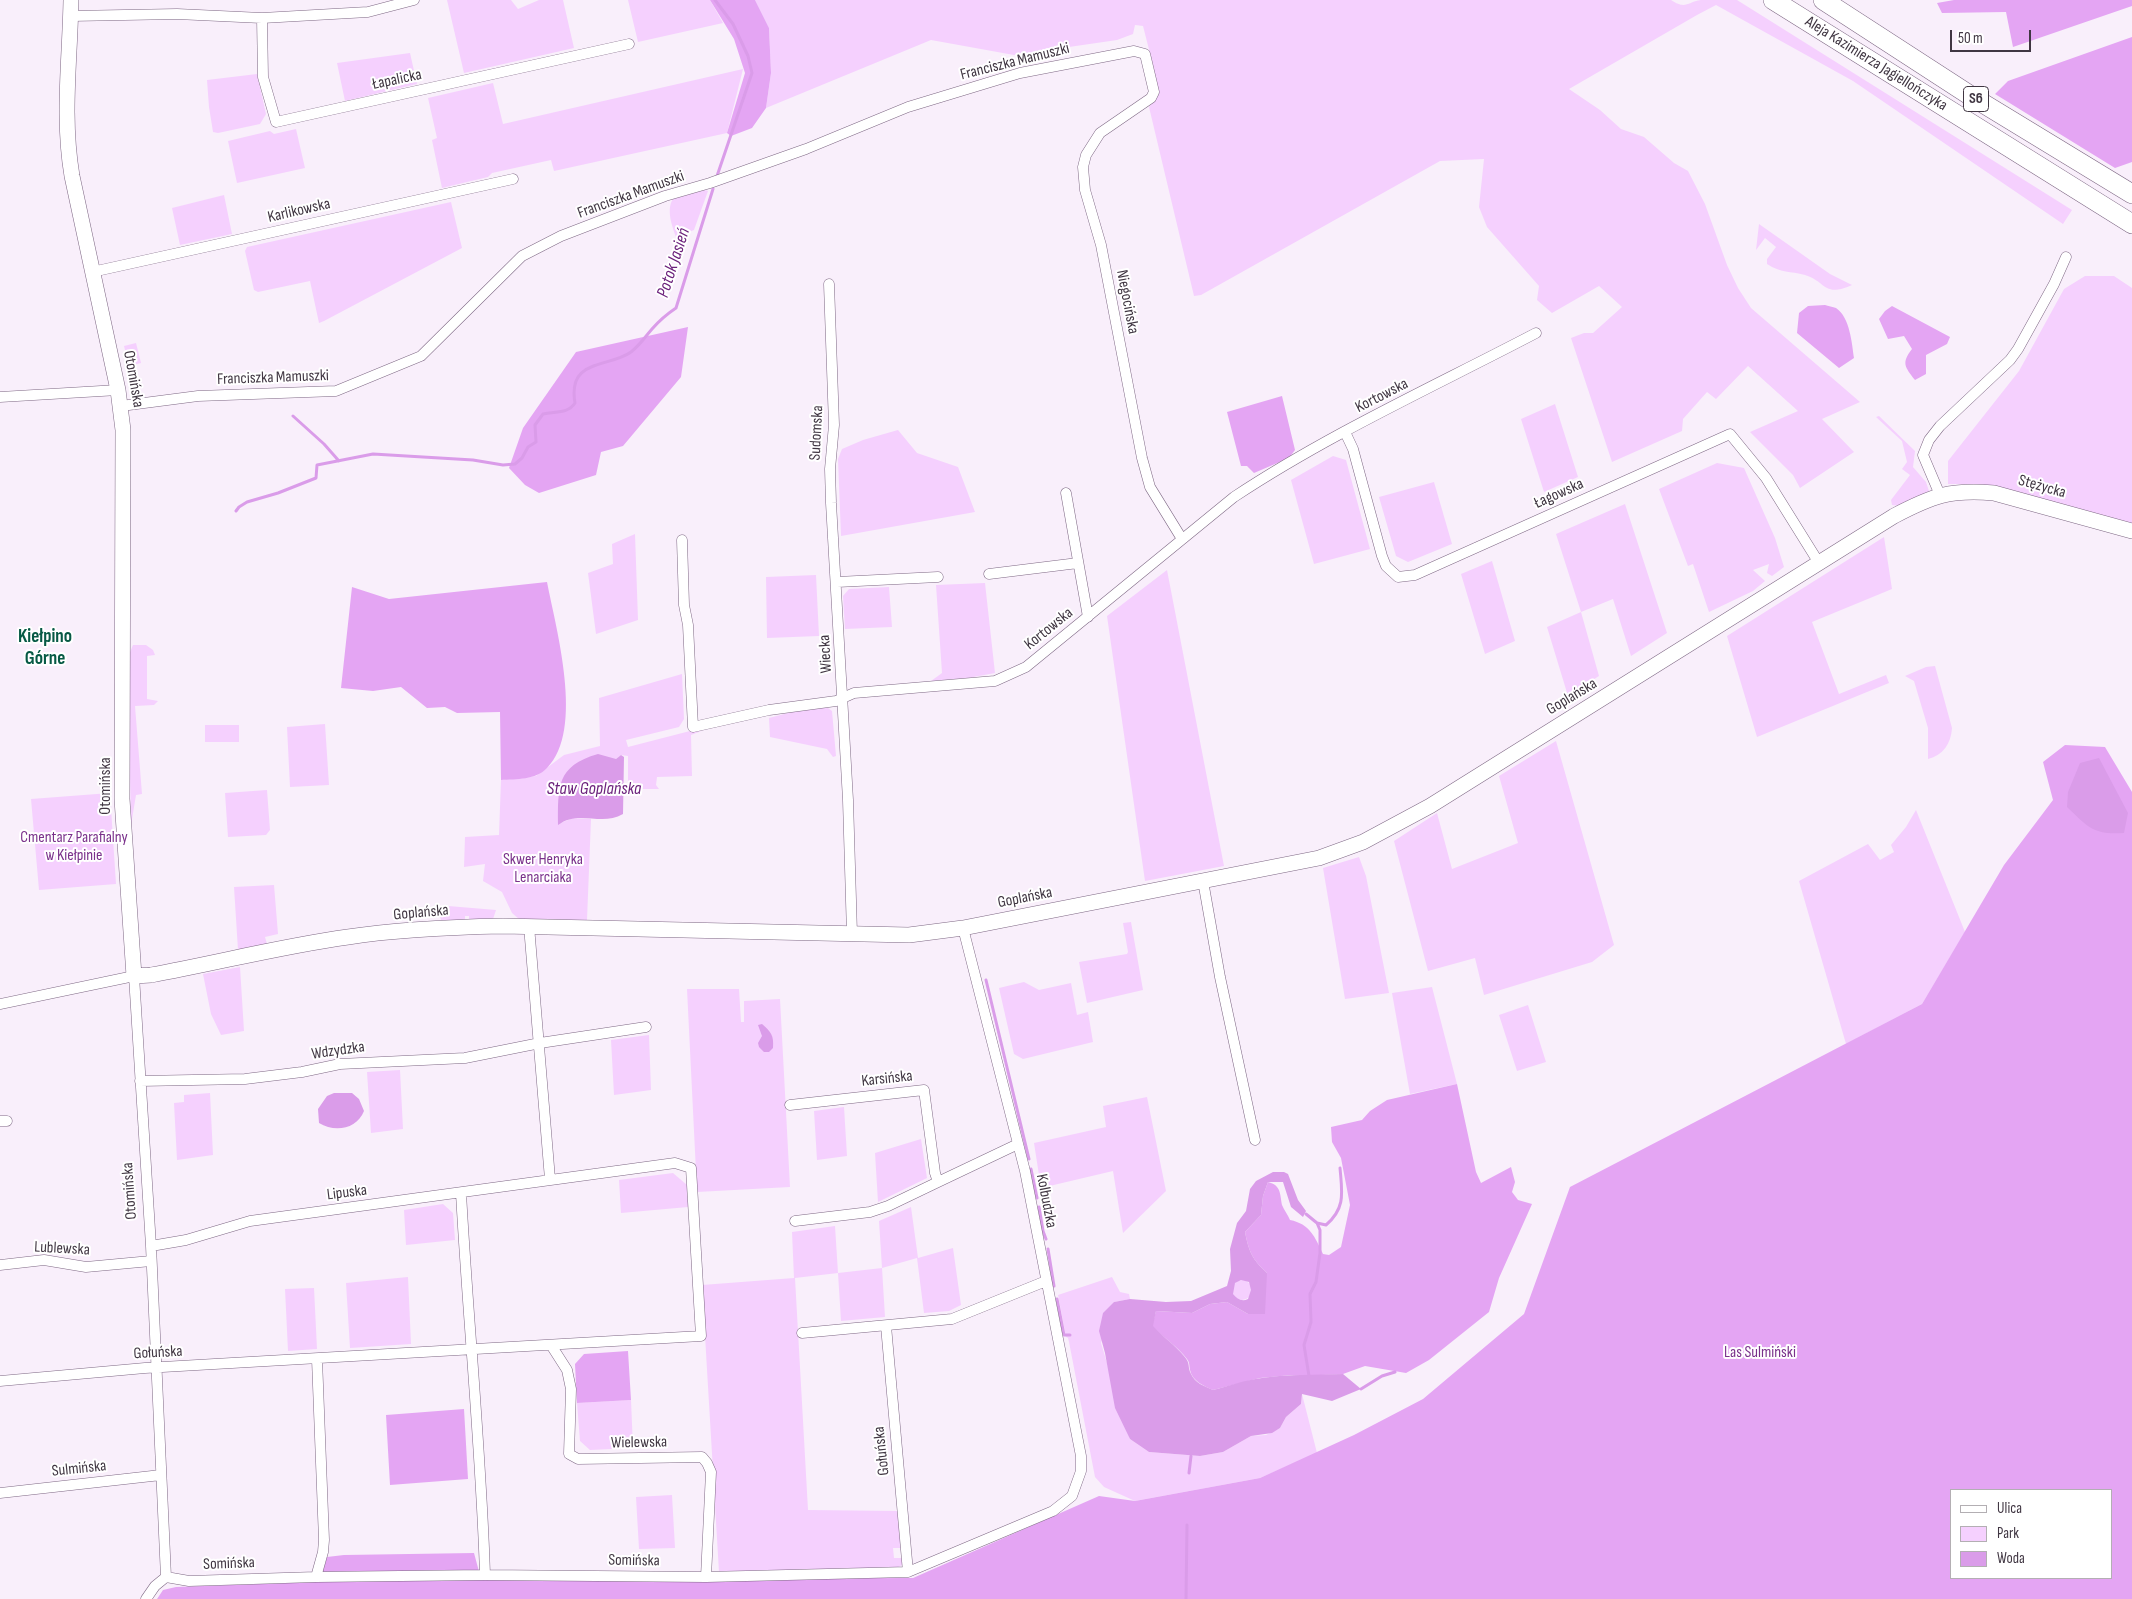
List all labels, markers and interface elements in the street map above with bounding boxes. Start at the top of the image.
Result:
street label: Aleja Kazimierza Jagiellończyka [1801,12,1951,116]
scale bar [1952,20,2033,52]
text: 50 m [1958,29,1983,48]
street label: Franciszka Mamuszki [958,39,1072,85]
street label: Łapalicka [371,65,423,95]
road number: S6 [1964,86,1988,112]
street label: Franciszka Mamuszki [575,167,687,223]
street label: Karlikowska [266,194,332,228]
water label: Potok Jasień [653,225,695,301]
street label: Niegocińska [1111,268,1143,336]
street label: Otomińska [119,349,147,409]
street label: Franciszka Mamuszki [217,366,329,390]
street label: Kortowska [1352,375,1412,417]
street label: Sudomska [806,405,828,461]
street label: Stężycka [2016,471,2068,503]
street label: Łagowska [1531,475,1587,513]
street label: Kortowska [1021,604,1077,654]
district label: Kiełpino Górne [18,626,72,670]
street label: Wiecka [815,634,837,674]
street label: Goplańska [1543,675,1601,719]
street label: Otomińska [96,757,116,815]
water label: Staw Goplańska [547,778,641,800]
park label: Cmentarz Parafialny w Kiełpinie [20,828,128,866]
park label: Skwer Henryka Lenarciaka [503,850,583,888]
street label: Goplańska [996,883,1054,913]
street label: Goplańska [393,901,449,925]
street label: Wdzydzka [310,1038,366,1064]
street label: Karsińska [861,1067,913,1091]
street label: Otomińska [118,1162,142,1220]
street label: Kolbudzka [1031,1172,1061,1230]
street label: Lipuska [326,1181,368,1205]
street label: Lublewska [34,1238,90,1260]
street label: Gołuńska [133,1342,183,1364]
park label: Las Sulmiński [1724,1343,1796,1363]
street label: Gołuńska [870,1426,894,1476]
street label: Wielewska [611,1433,667,1453]
street label: Sulmińska [51,1457,107,1481]
legend [1950,1489,2112,1579]
text: Ulica [1997,1499,2022,1518]
text: Park [1997,1524,2019,1543]
text: Woda [1997,1549,2025,1568]
street label: Somińska [608,1551,660,1571]
street label: Somińska [203,1554,255,1574]

